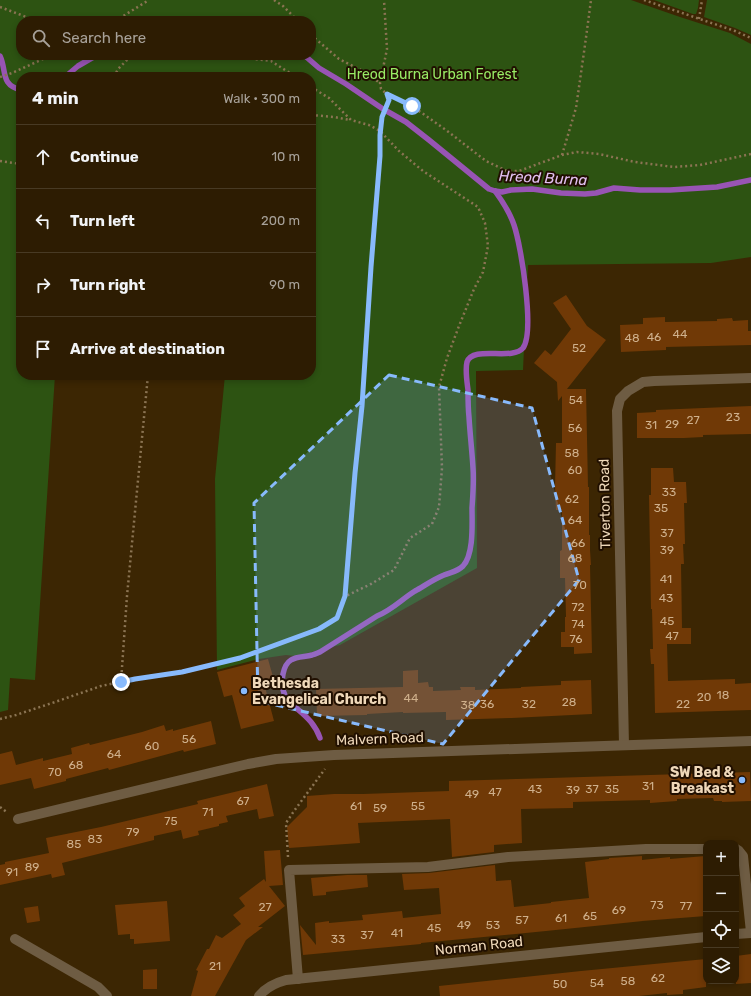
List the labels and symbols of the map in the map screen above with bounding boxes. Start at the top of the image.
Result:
park label: Hreod Burna Urban Forest [347,66,518,83]
route start [403,97,421,115]
water label: Hreod Burna [498,167,588,189]
house number: 44 [673,327,688,341]
house number: 46 [647,330,661,344]
house number: 48 [624,331,640,345]
house number: 52 [572,341,586,355]
house number: 54 [569,393,584,407]
house number: 23 [726,410,740,424]
house number: 27 [686,413,700,427]
house number: 29 [665,417,679,431]
house number: 31 [645,418,657,432]
house number: 56 [568,421,582,435]
house number: 58 [565,446,579,460]
street label: Tiverton Road [596,458,614,550]
house number: 60 [568,463,582,477]
house number: 33 [662,485,676,499]
house number: 62 [565,492,579,506]
house number: 35 [654,501,668,515]
house number: 64 [568,513,583,527]
house number: 37 [660,526,674,540]
house number: 66 [571,536,585,550]
house number: 39 [660,543,674,557]
house number: 68 [568,551,582,565]
house number: 41 [660,572,672,586]
house number: 70 [573,578,587,592]
house number: 43 [659,591,673,605]
house number: 72 [571,600,585,614]
house number: 45 [660,614,674,628]
house number: 74 [571,617,585,631]
house number: 47 [665,629,679,643]
house number: 76 [569,632,583,646]
route end [112,673,130,691]
place label: Bethesda Evangelical Church [252,675,386,708]
marker: Bethesda Evangelical Church [239,686,249,696]
house number: 18 [717,688,729,702]
house number: 20 [697,690,711,704]
house number: 44 [404,691,419,705]
house number: 28 [562,695,576,709]
house number: 36 [480,697,494,711]
house number: 32 [522,697,536,711]
house number: 22 [676,697,690,711]
house number: 38 [461,698,475,712]
street label: Malvern Road [336,729,424,749]
house number: 56 [182,732,196,746]
house number: 60 [145,739,159,753]
house number: 64 [107,747,122,761]
house number: 68 [69,758,83,772]
place label: SW Bed & Breakast [670,764,735,797]
house number: 70 [48,765,62,779]
marker: SW Bed & Breakast [737,775,747,785]
house number: 31 [642,779,654,793]
house number: 43 [528,782,542,796]
house number: 37 [585,782,599,796]
house number: 35 [605,782,619,796]
house number: 39 [566,783,580,797]
house number: 47 [488,785,502,799]
house number: 49 [465,787,479,801]
house number: 67 [236,794,250,808]
house number: 61 [350,799,362,813]
house number: 55 [411,799,425,813]
house number: 59 [373,801,387,815]
house number: 71 [202,805,214,819]
house number: 75 [164,814,178,828]
house number: 79 [126,825,140,839]
house number: 83 [88,832,102,846]
house number: 85 [67,837,81,851]
house number: 89 [25,860,39,874]
house number: 91 [6,865,18,879]
house number: 73 [650,898,664,912]
house number: 77 [680,899,692,913]
house number: 27 [258,900,272,914]
house number: 69 [612,903,626,917]
house number: 65 [583,909,597,923]
house number: 61 [555,911,567,925]
house number: 57 [515,913,529,927]
house number: 49 [457,918,471,932]
house number: 53 [486,918,500,932]
house number: 45 [427,921,441,935]
house number: 41 [391,926,403,940]
house number: 37 [360,928,374,942]
house number: 33 [331,932,345,946]
street label: Norman Road [434,933,524,959]
house number: 21 [209,959,221,973]
house number: 62 [651,971,665,985]
house number: 58 [621,974,635,988]
house number: 54 [590,976,605,990]
house number: 50 [553,977,567,991]

